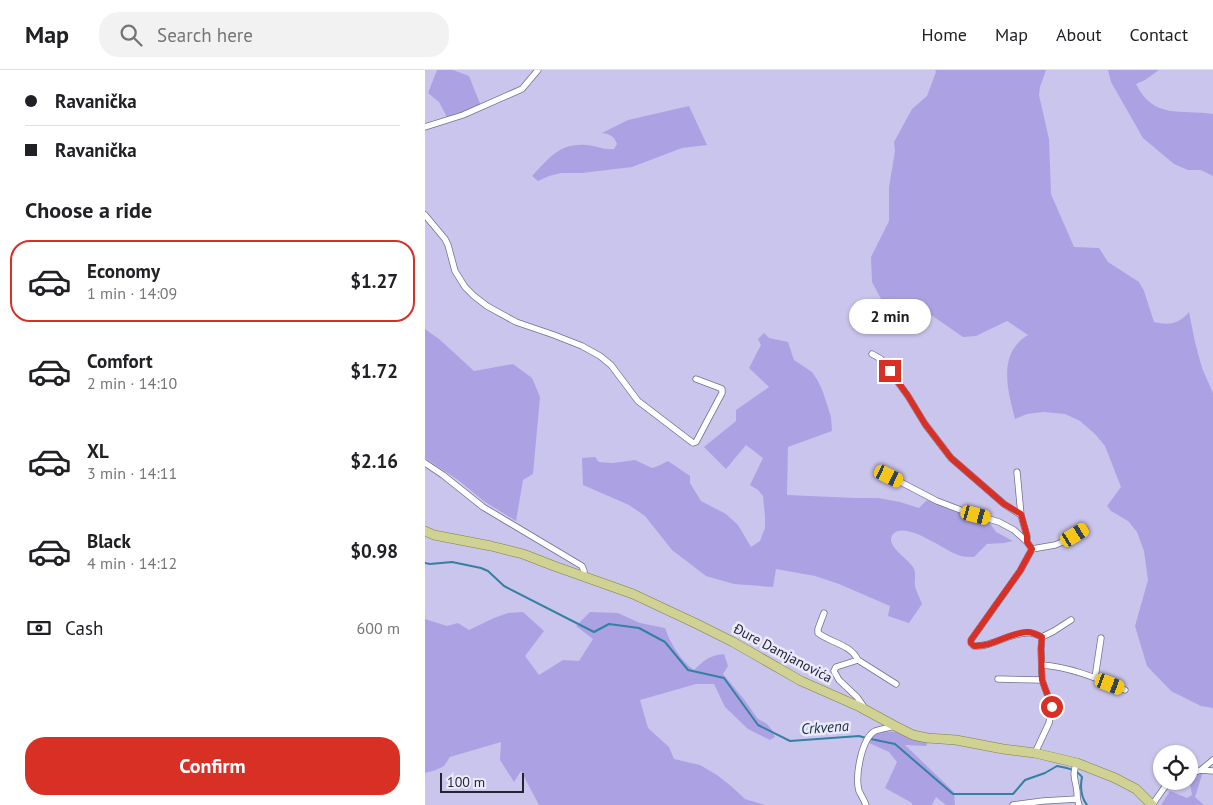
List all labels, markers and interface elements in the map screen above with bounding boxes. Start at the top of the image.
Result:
search box [99,12,449,57]
text: Map [25,19,69,50]
icon: search [117,21,145,49]
text: Search here [157,23,253,47]
text: Home [921,23,967,46]
text: Map [995,23,1028,46]
text: About [1056,23,1102,46]
text: Contact [1130,23,1188,46]
text: Ravanička [55,89,137,113]
text: Ravanička [55,138,137,162]
text: Choose a ride [25,196,152,224]
icon: car [27,259,72,304]
text: Economy [87,259,160,283]
text: $1.27 [350,269,398,293]
text: 1 min · 14:09 [87,283,177,303]
callout: 2 min [849,298,931,334]
text: 2 min [870,306,910,326]
icon: car [27,349,72,394]
text: Comfort [87,349,153,373]
text: $1.72 [350,359,398,383]
route end [879,360,901,382]
text: 2 min · 14:10 [87,373,177,393]
icon: car [27,439,72,484]
text: XL [87,439,109,463]
text: $2.16 [350,449,398,473]
text: 3 min · 14:11 [87,463,177,483]
car [872,463,905,489]
car [959,504,992,526]
car [1058,521,1091,549]
icon: car [27,529,72,574]
text: Black [87,529,131,553]
text: $0.98 [350,539,398,563]
text: 4 min · 14:12 [87,553,177,573]
icon: cash [25,614,53,642]
text: Cash [65,616,103,640]
text: 600 m [357,618,400,638]
street label: Đure Damjanovića [730,619,836,687]
car [1093,672,1126,696]
route start [1041,696,1063,718]
water label: Crkvena [800,716,850,738]
button: Confirm [25,737,400,795]
map controls [1153,745,1198,790]
button: locate [1153,745,1198,790]
scale bar [440,770,524,793]
text: 100 m [447,773,485,791]

